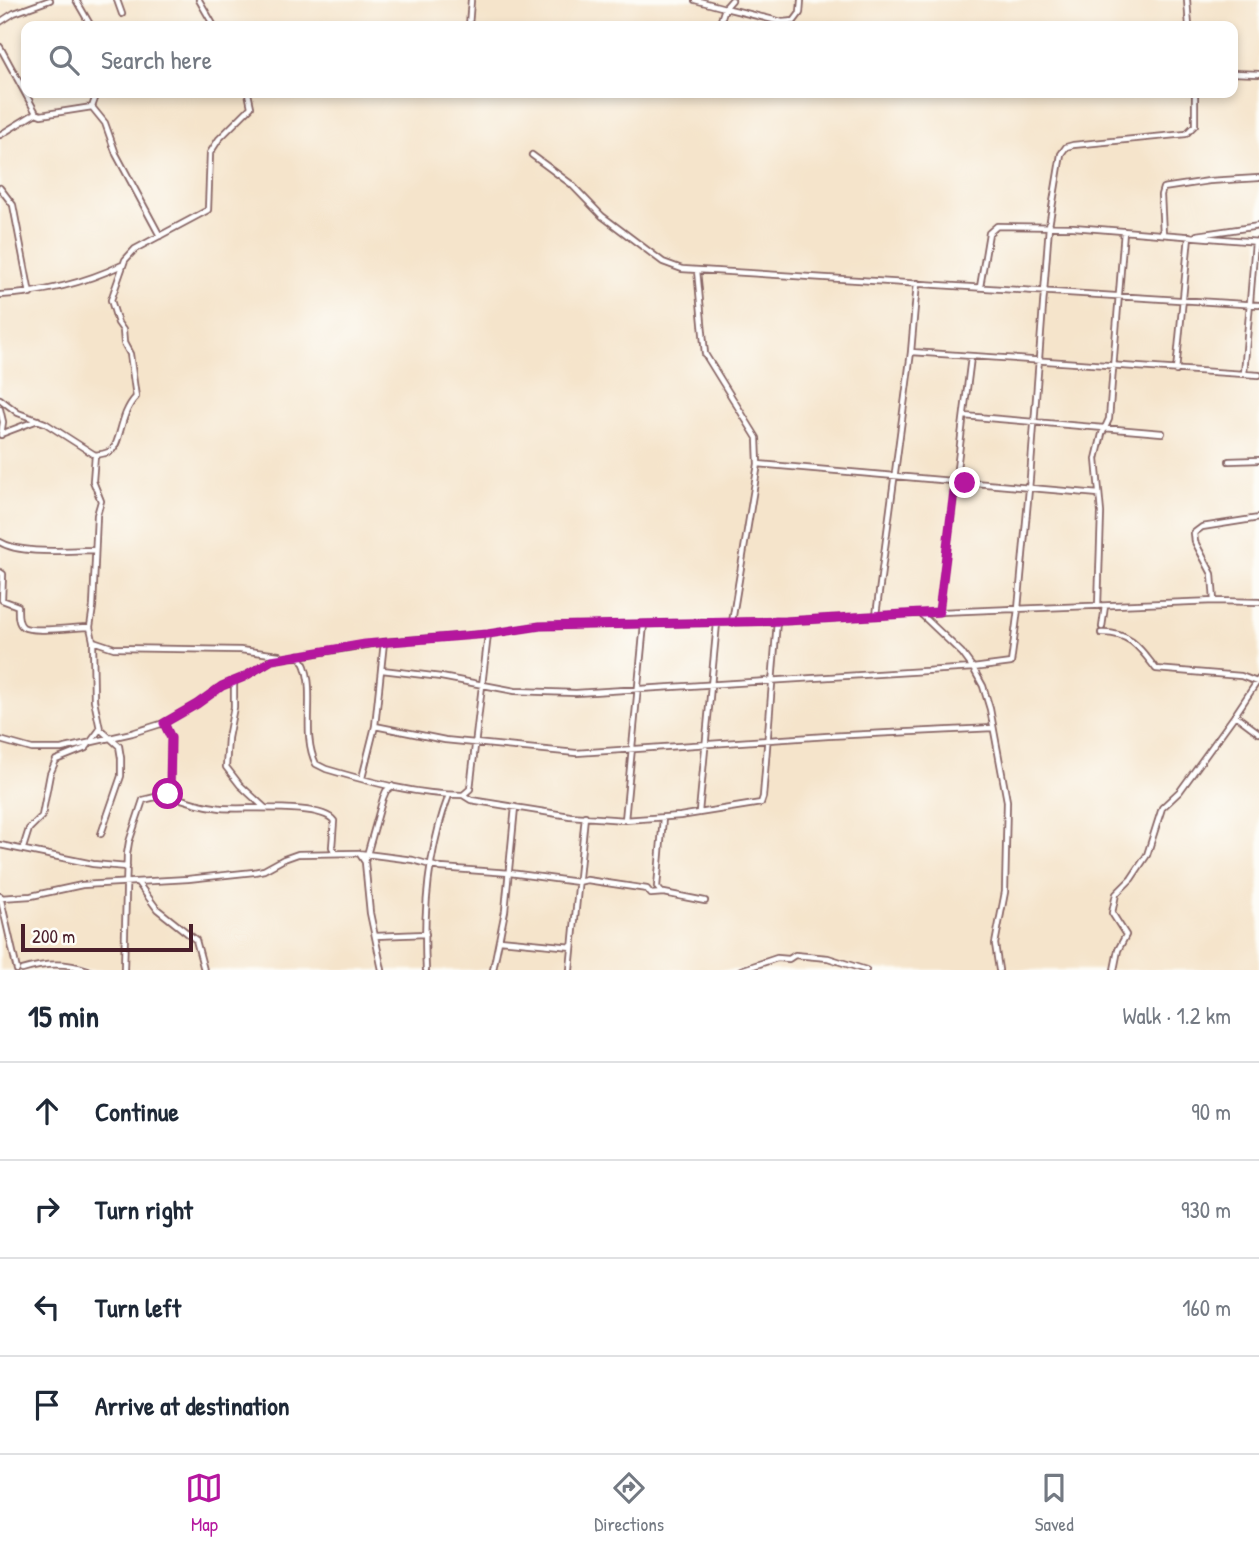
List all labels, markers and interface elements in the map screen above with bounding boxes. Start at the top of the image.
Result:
search box [21,21,1238,98]
icon: search [45,41,83,79]
text: Search here [101,42,212,77]
route end [949,467,980,498]
route start [152,778,183,809]
scale bar [21,921,192,953]
text: 200 m [32,923,75,949]
text: 15 min [28,996,99,1036]
text: Walk · 1.2 km [1122,1000,1231,1031]
icon: ahead [28,1092,66,1130]
text: Continue [95,1094,179,1129]
text: 90 m [1191,1096,1231,1127]
icon: right [28,1190,66,1228]
text: Turn right [95,1192,193,1227]
text: 930 m [1181,1194,1231,1225]
icon: left [28,1288,66,1326]
text: Turn left [95,1290,181,1325]
text: 160 m [1182,1292,1231,1323]
icon: arrive [28,1386,66,1424]
text: Arrive at destination [95,1388,290,1423]
tab: Map [185,1469,223,1537]
tab: Directions [594,1469,664,1537]
tab: Saved [1035,1469,1074,1537]

